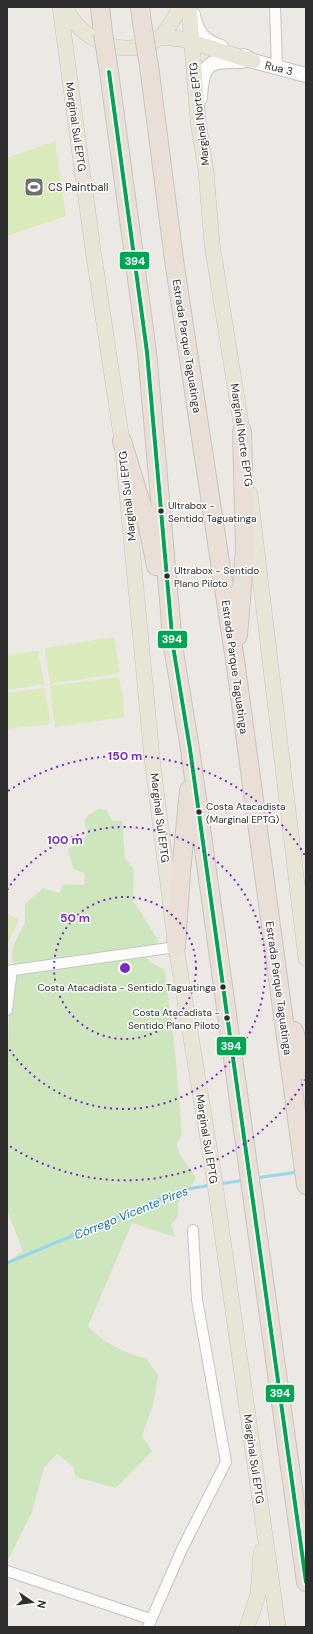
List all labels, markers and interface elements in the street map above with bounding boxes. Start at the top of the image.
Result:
street label: Rua 3 [264,58,294,78]
street label: Marginal Norte EPTG [186,62,212,166]
street label: Marginal Sul EPTG [63,81,89,173]
sports icon: CS Paintball [23,176,45,198]
place label: CS Paintball [48,180,108,194]
line badge: 394 [119,251,150,270]
text: 394 [125,254,145,268]
street label: Estrada Parque Taguatinga [170,278,204,414]
street label: Marginal Norte EPTG [228,383,256,487]
street label: Marginal Sul EPTG [115,450,139,542]
place label: Ultrabox - Sentido Taguatinga [168,499,256,525]
marker: Ultrabox - Sentido Taguatinga [156,506,166,516]
place label: Ultrabox - Sentido Plano Piloto [174,564,259,590]
marker: Ultrabox - Sentido Plano Piloto [162,571,172,581]
street label: Estrada Parque Taguatinga [219,599,251,735]
line badge: 394 [157,630,188,649]
text: 394 [162,632,182,646]
text: 150 m [108,748,142,764]
street label: Marginal Sul EPTG [148,772,172,864]
place label: Costa Atacadista (Marginal EPTG) [206,800,286,826]
marker: Costa Atacadista (Marginal EPTG) [194,807,204,817]
text: 100 m [47,832,83,848]
text: 50 m [60,910,90,926]
street label: Estrada Parque Taguatinga [263,920,295,1056]
centre of rings [118,961,132,975]
place label: Costa Atacadista - Sentido Taguatinga [37,981,216,994]
marker: Costa Atacadista - Sentido Taguatinga [218,982,228,992]
place label: Costa Atacadista - Sentido Plano Piloto [128,1006,220,1032]
marker: Costa Atacadista - Sentido Plano Piloto [222,1013,232,1023]
line badge: 394 [216,1036,247,1056]
text: 394 [221,1039,241,1053]
street label: Marginal Sul EPTG [193,1093,221,1185]
water label: Córrego Vicente Pires [72,1183,190,1243]
line badge: 394 [265,1384,295,1403]
text: 394 [270,1386,290,1400]
street label: Marginal Sul EPTG [241,1413,267,1505]
north arrow [12,1582,52,1622]
text: N [34,1599,49,1610]

